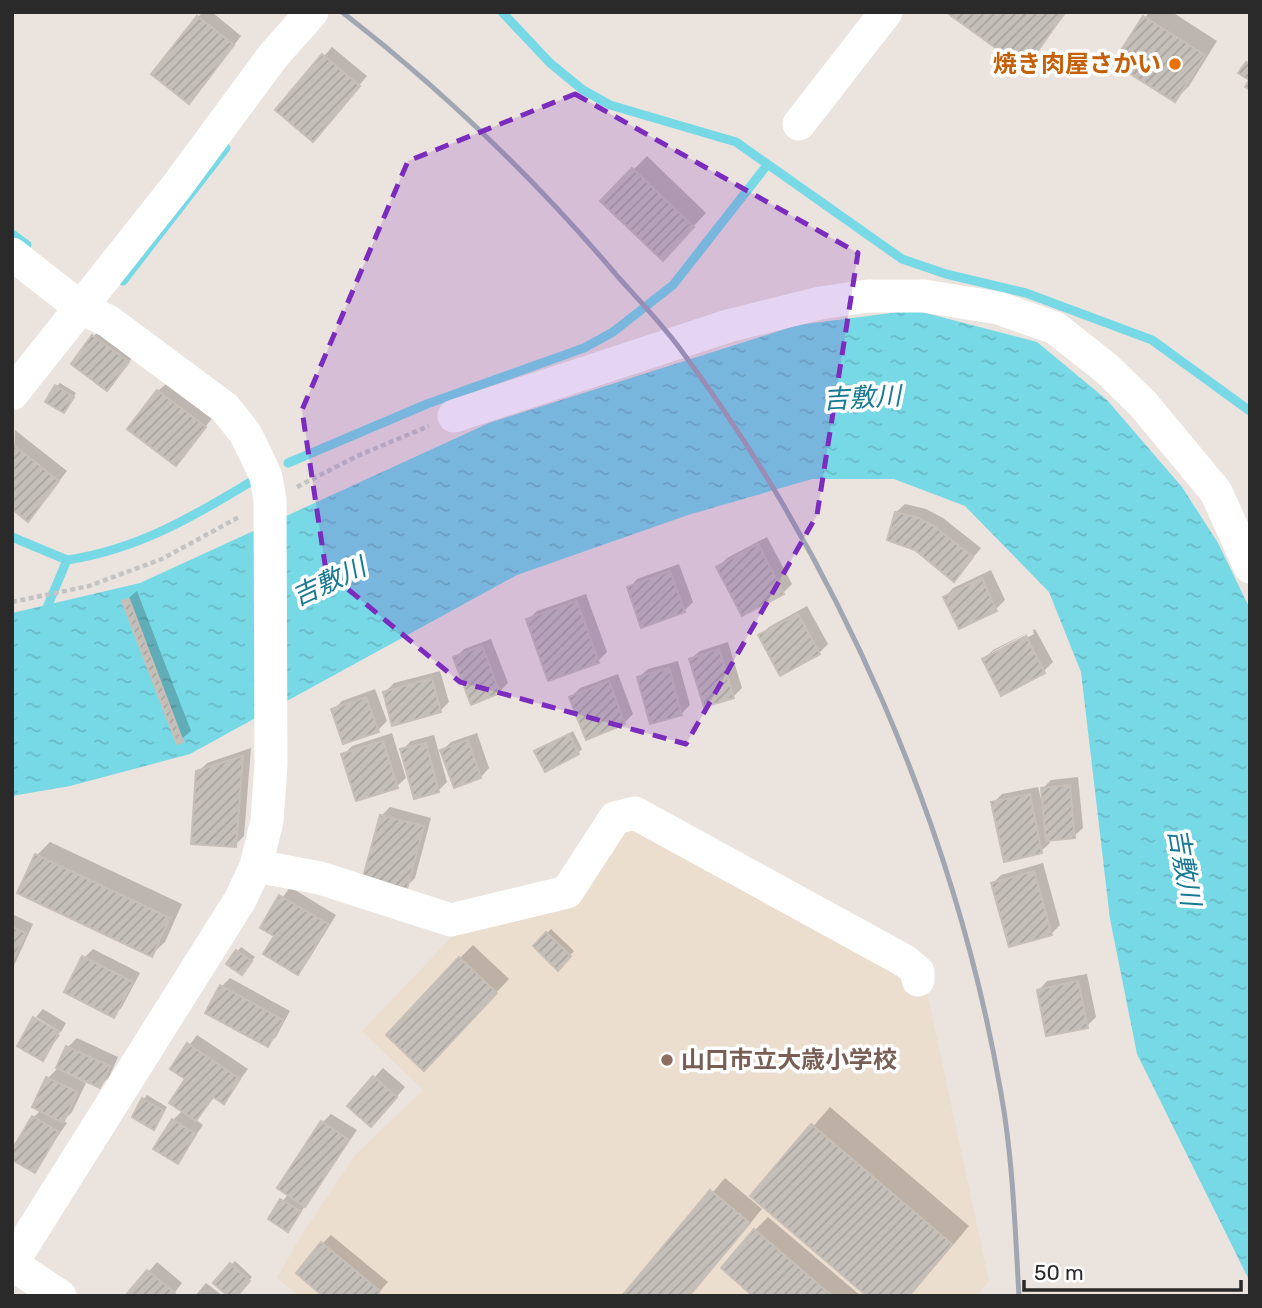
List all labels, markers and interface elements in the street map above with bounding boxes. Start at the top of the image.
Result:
place label: 焼き肉屋さかい [993,50,1161,78]
marker: 焼き肉屋さかい [1167,56,1183,72]
water label: 吉敷川 [822,380,905,416]
water label: 吉敷川 [287,550,374,613]
water label: 吉敷川 [1162,826,1207,911]
place label: 山口市立大歳小学校 [681,1046,897,1074]
marker: 山口市立大歳小学校 [659,1052,675,1068]
scale bar [1024,1248,1241,1292]
text: 50 m [1034,1260,1084,1285]

